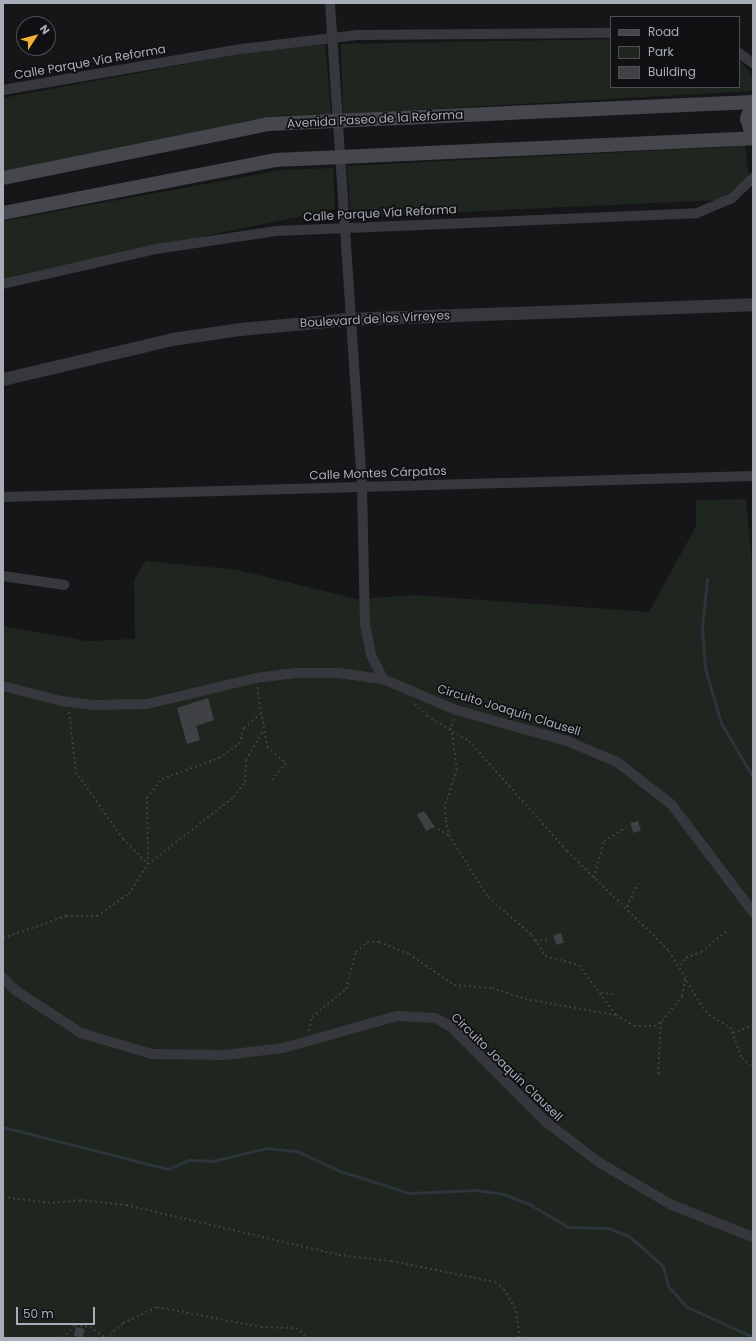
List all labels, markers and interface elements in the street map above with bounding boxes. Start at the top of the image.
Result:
north arrow [16,16,56,56]
legend [610,16,740,88]
text: N [36,21,54,38]
text: Road [648,23,679,40]
street label: Calle Parque Vía Reforma [13,42,167,82]
text: Park [648,43,674,60]
text: Building [648,63,696,80]
street label: Avenida Paseo de la Reforma [287,107,463,131]
street label: Calle Parque Vía Reforma [303,202,457,224]
street label: Boulevard de los Virreyes [299,308,451,330]
street label: Calle Montes Cárpatos [309,463,447,483]
street label: Circuito Joaquín Clausell [436,681,582,739]
street label: Circuito Joaquín Clausell [448,1010,566,1124]
scale bar [18,1299,97,1325]
text: 50 m [23,1305,54,1322]

